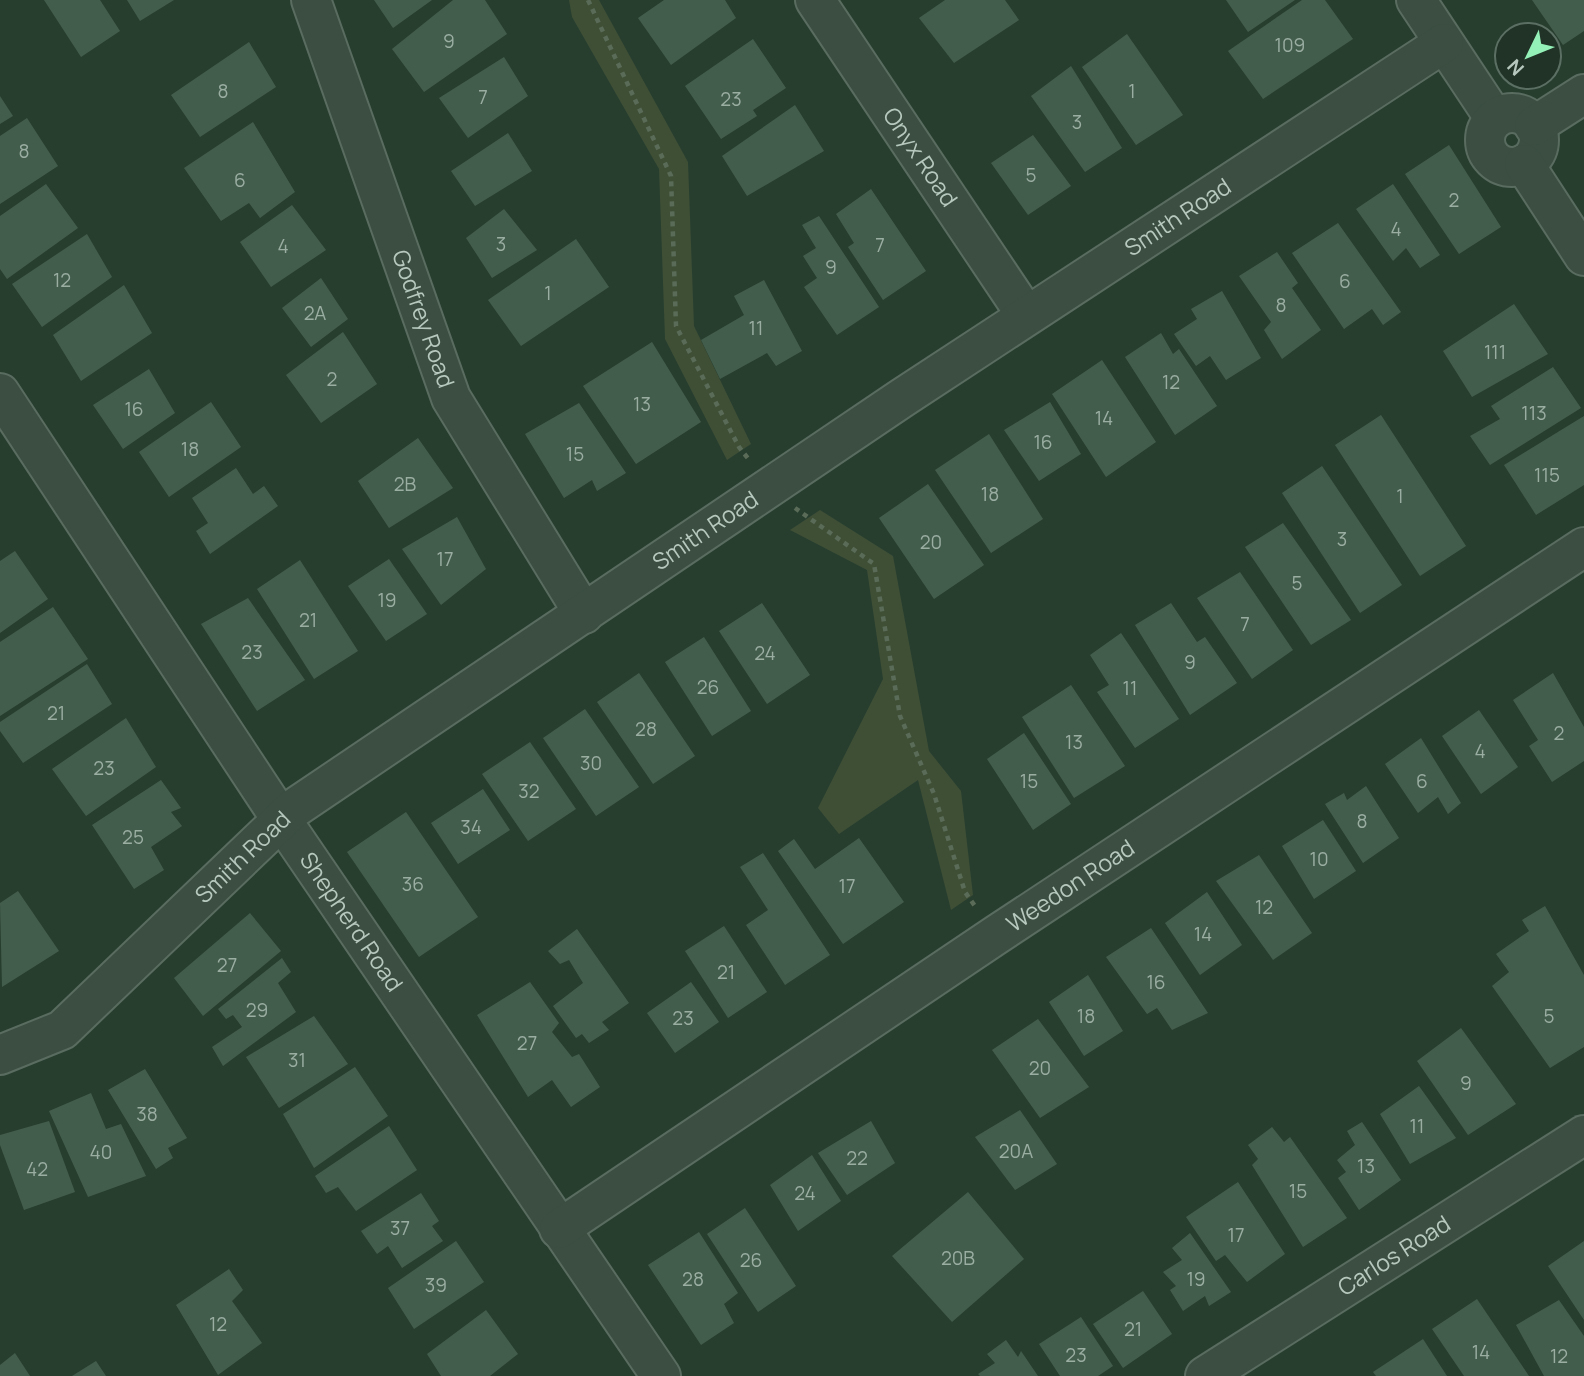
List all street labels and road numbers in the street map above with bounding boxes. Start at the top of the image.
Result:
street label: Onyx Road [876,101,966,212]
street label: Smith Road [1118,170,1237,263]
street label: Godfrey Road [385,245,463,392]
street label: Smith Road [646,483,764,577]
street label: Smith Road [187,803,297,910]
street label: Weedon Road [1000,831,1140,939]
street label: Shepherd Road [293,845,411,998]
street label: Carlos Road [1331,1207,1456,1303]

